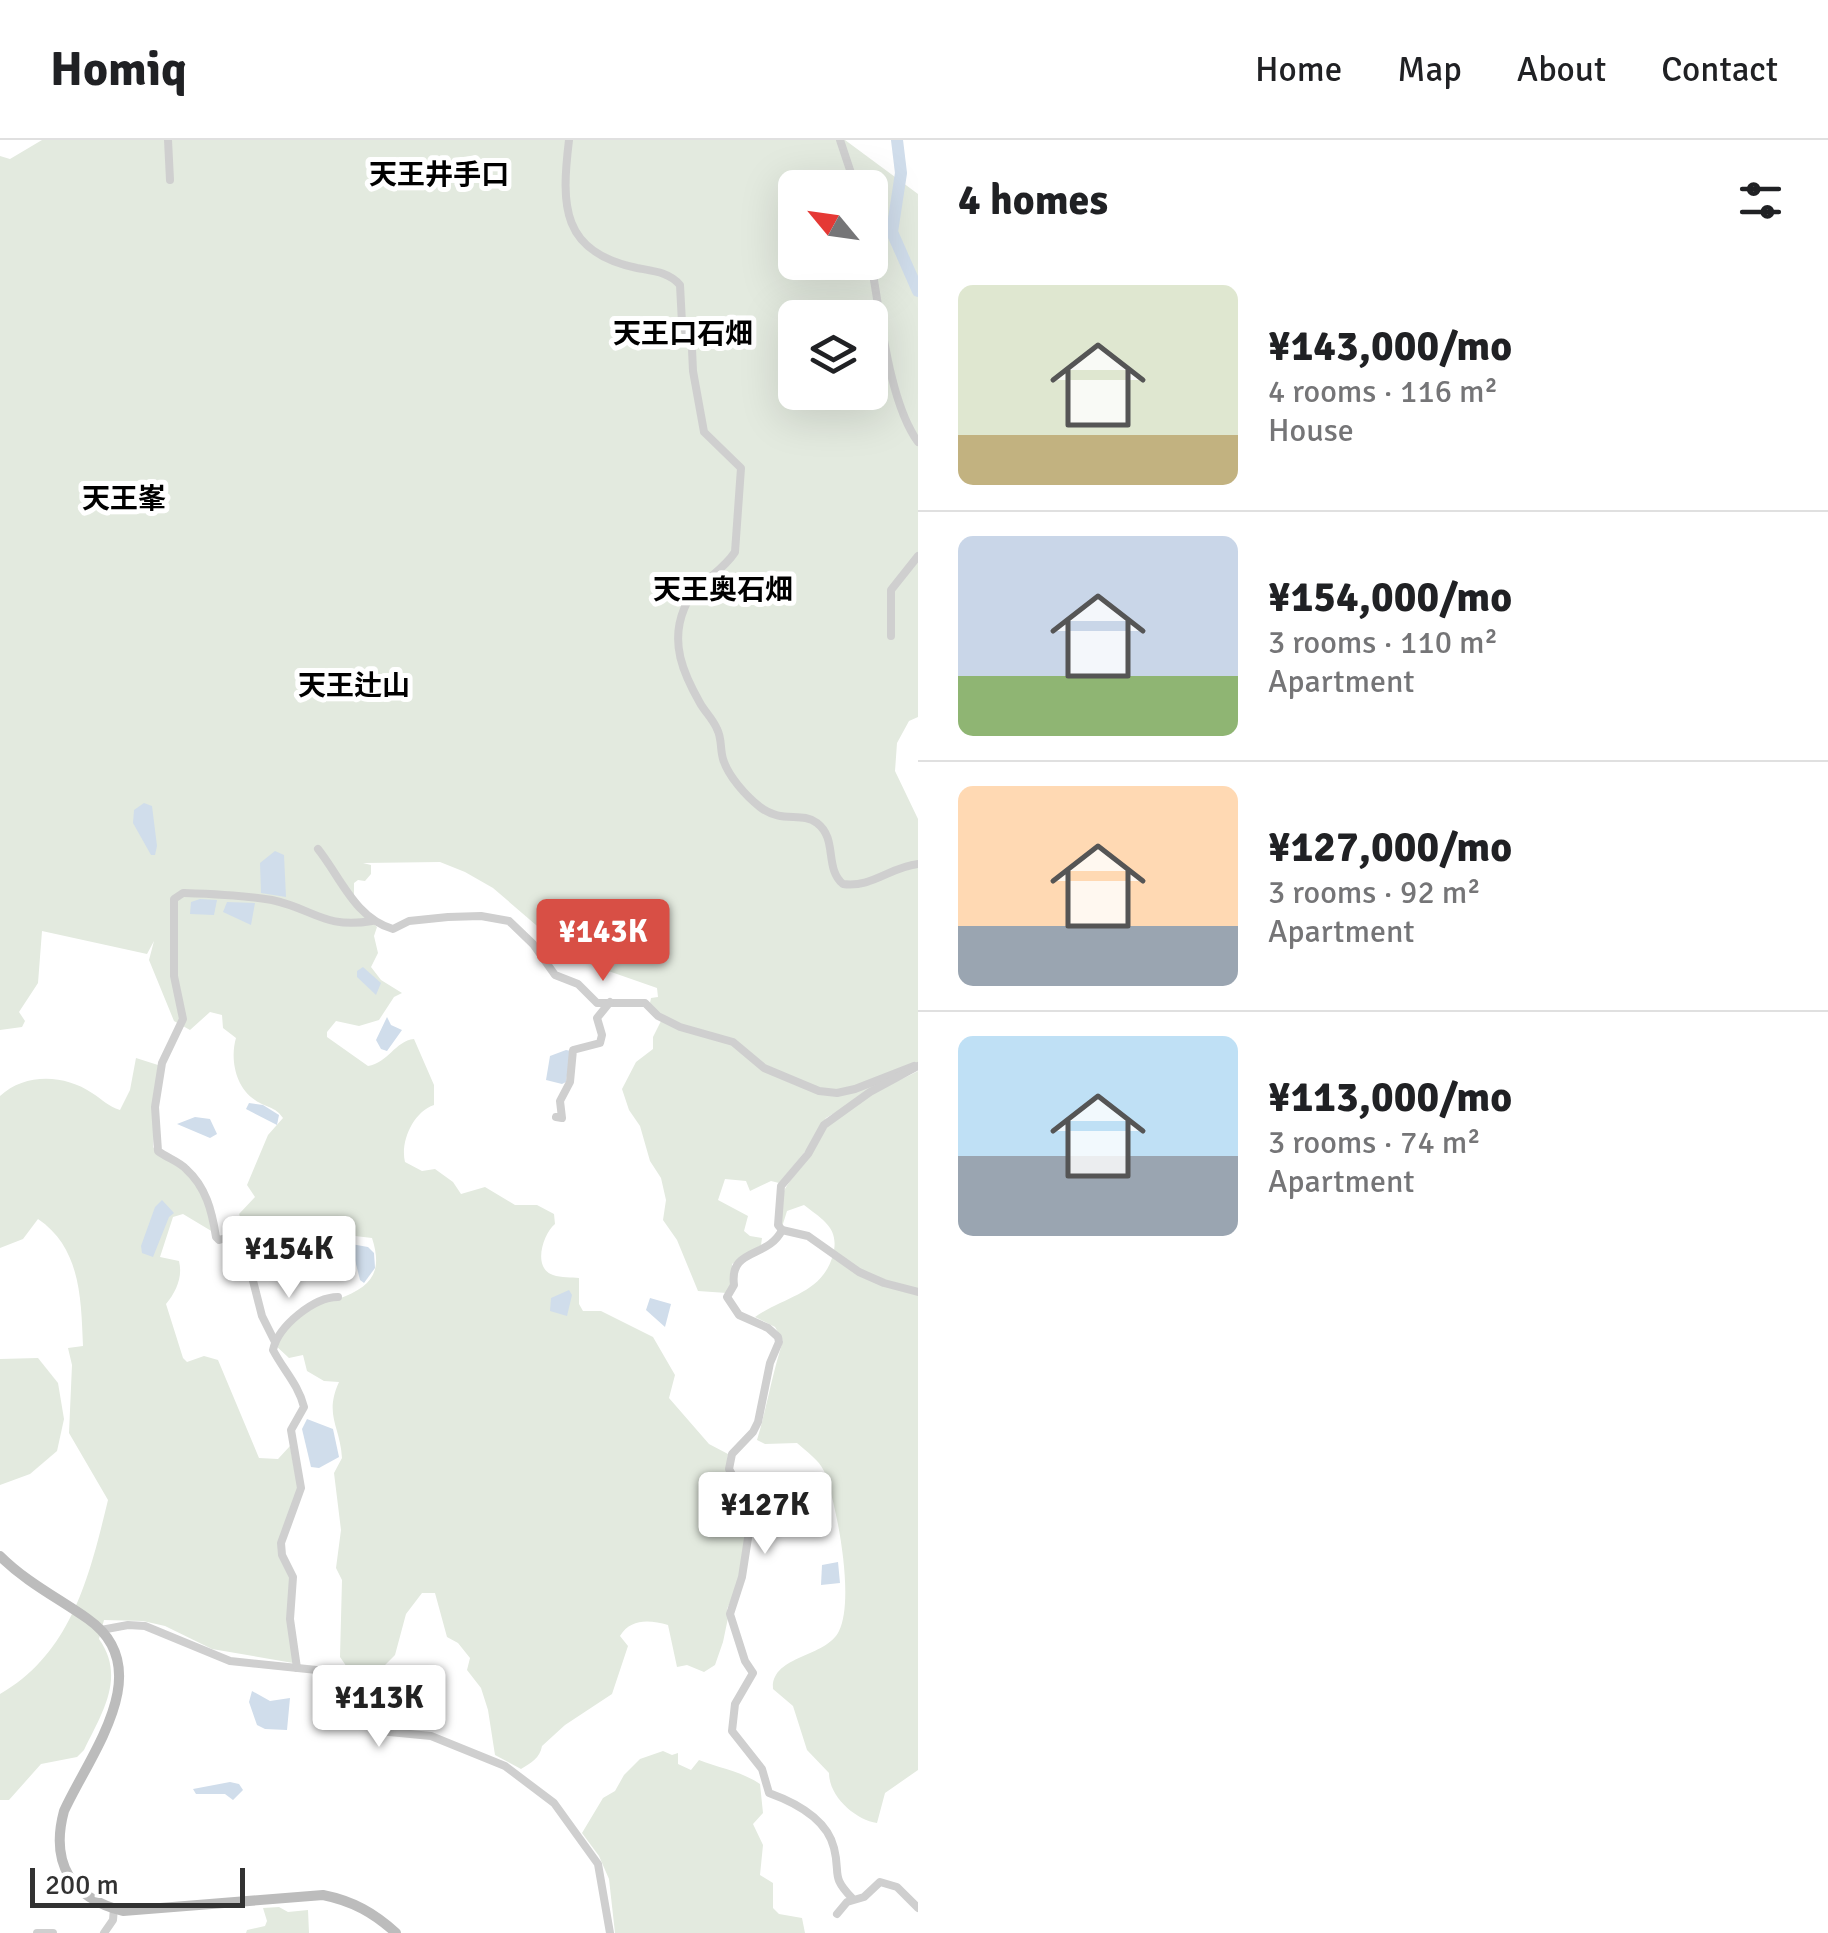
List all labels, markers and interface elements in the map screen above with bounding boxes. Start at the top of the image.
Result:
text: Homiq [50,40,187,99]
text: Home [1255,48,1342,91]
text: Map [1397,48,1462,91]
text: About [1517,48,1606,91]
text: Contact [1661,48,1778,91]
district label: 天王井手口 [369,158,509,192]
north arrow [778,170,888,280]
map controls [778,170,888,410]
icon: filters [1733,173,1788,228]
text: 4 homes [958,175,1108,226]
button: layers [778,300,888,410]
district label: 天王口石畑 [613,317,753,351]
text: ¥143,000/mo [1268,321,1512,372]
icon: home [1038,325,1158,445]
text: 4 rooms · 116 m² [1268,372,1498,411]
text: House [1268,411,1354,450]
district label: 天王峯 [82,482,166,516]
text: ¥154,000/mo [1268,572,1512,623]
district label: 天王奥石畑 [653,573,793,607]
icon: home [1038,576,1158,696]
text: 3 rooms · 110 m² [1268,623,1498,662]
text: Apartment [1268,662,1415,701]
district label: 天王辻山 [298,669,410,703]
text: ¥127,000/mo [1268,822,1512,873]
icon: home [1038,826,1158,946]
text: 3 rooms · 92 m² [1268,873,1481,912]
pin: ¥143K [533,899,673,984]
text: ¥143K [559,912,647,951]
text: Apartment [1268,912,1415,951]
text: ¥113,000/mo [1268,1072,1512,1123]
icon: home [1038,1076,1158,1196]
text: 3 rooms · 74 m² [1268,1123,1481,1162]
text: Apartment [1268,1162,1415,1201]
pin: ¥154K [219,1216,359,1301]
text: ¥154K [245,1229,333,1268]
pin: ¥127K [695,1472,835,1557]
text: ¥127K [721,1485,809,1524]
pin: ¥113K [309,1665,449,1750]
text: ¥113K [335,1678,423,1717]
scale bar [30,1863,245,1908]
text: 200 m [45,1868,119,1902]

